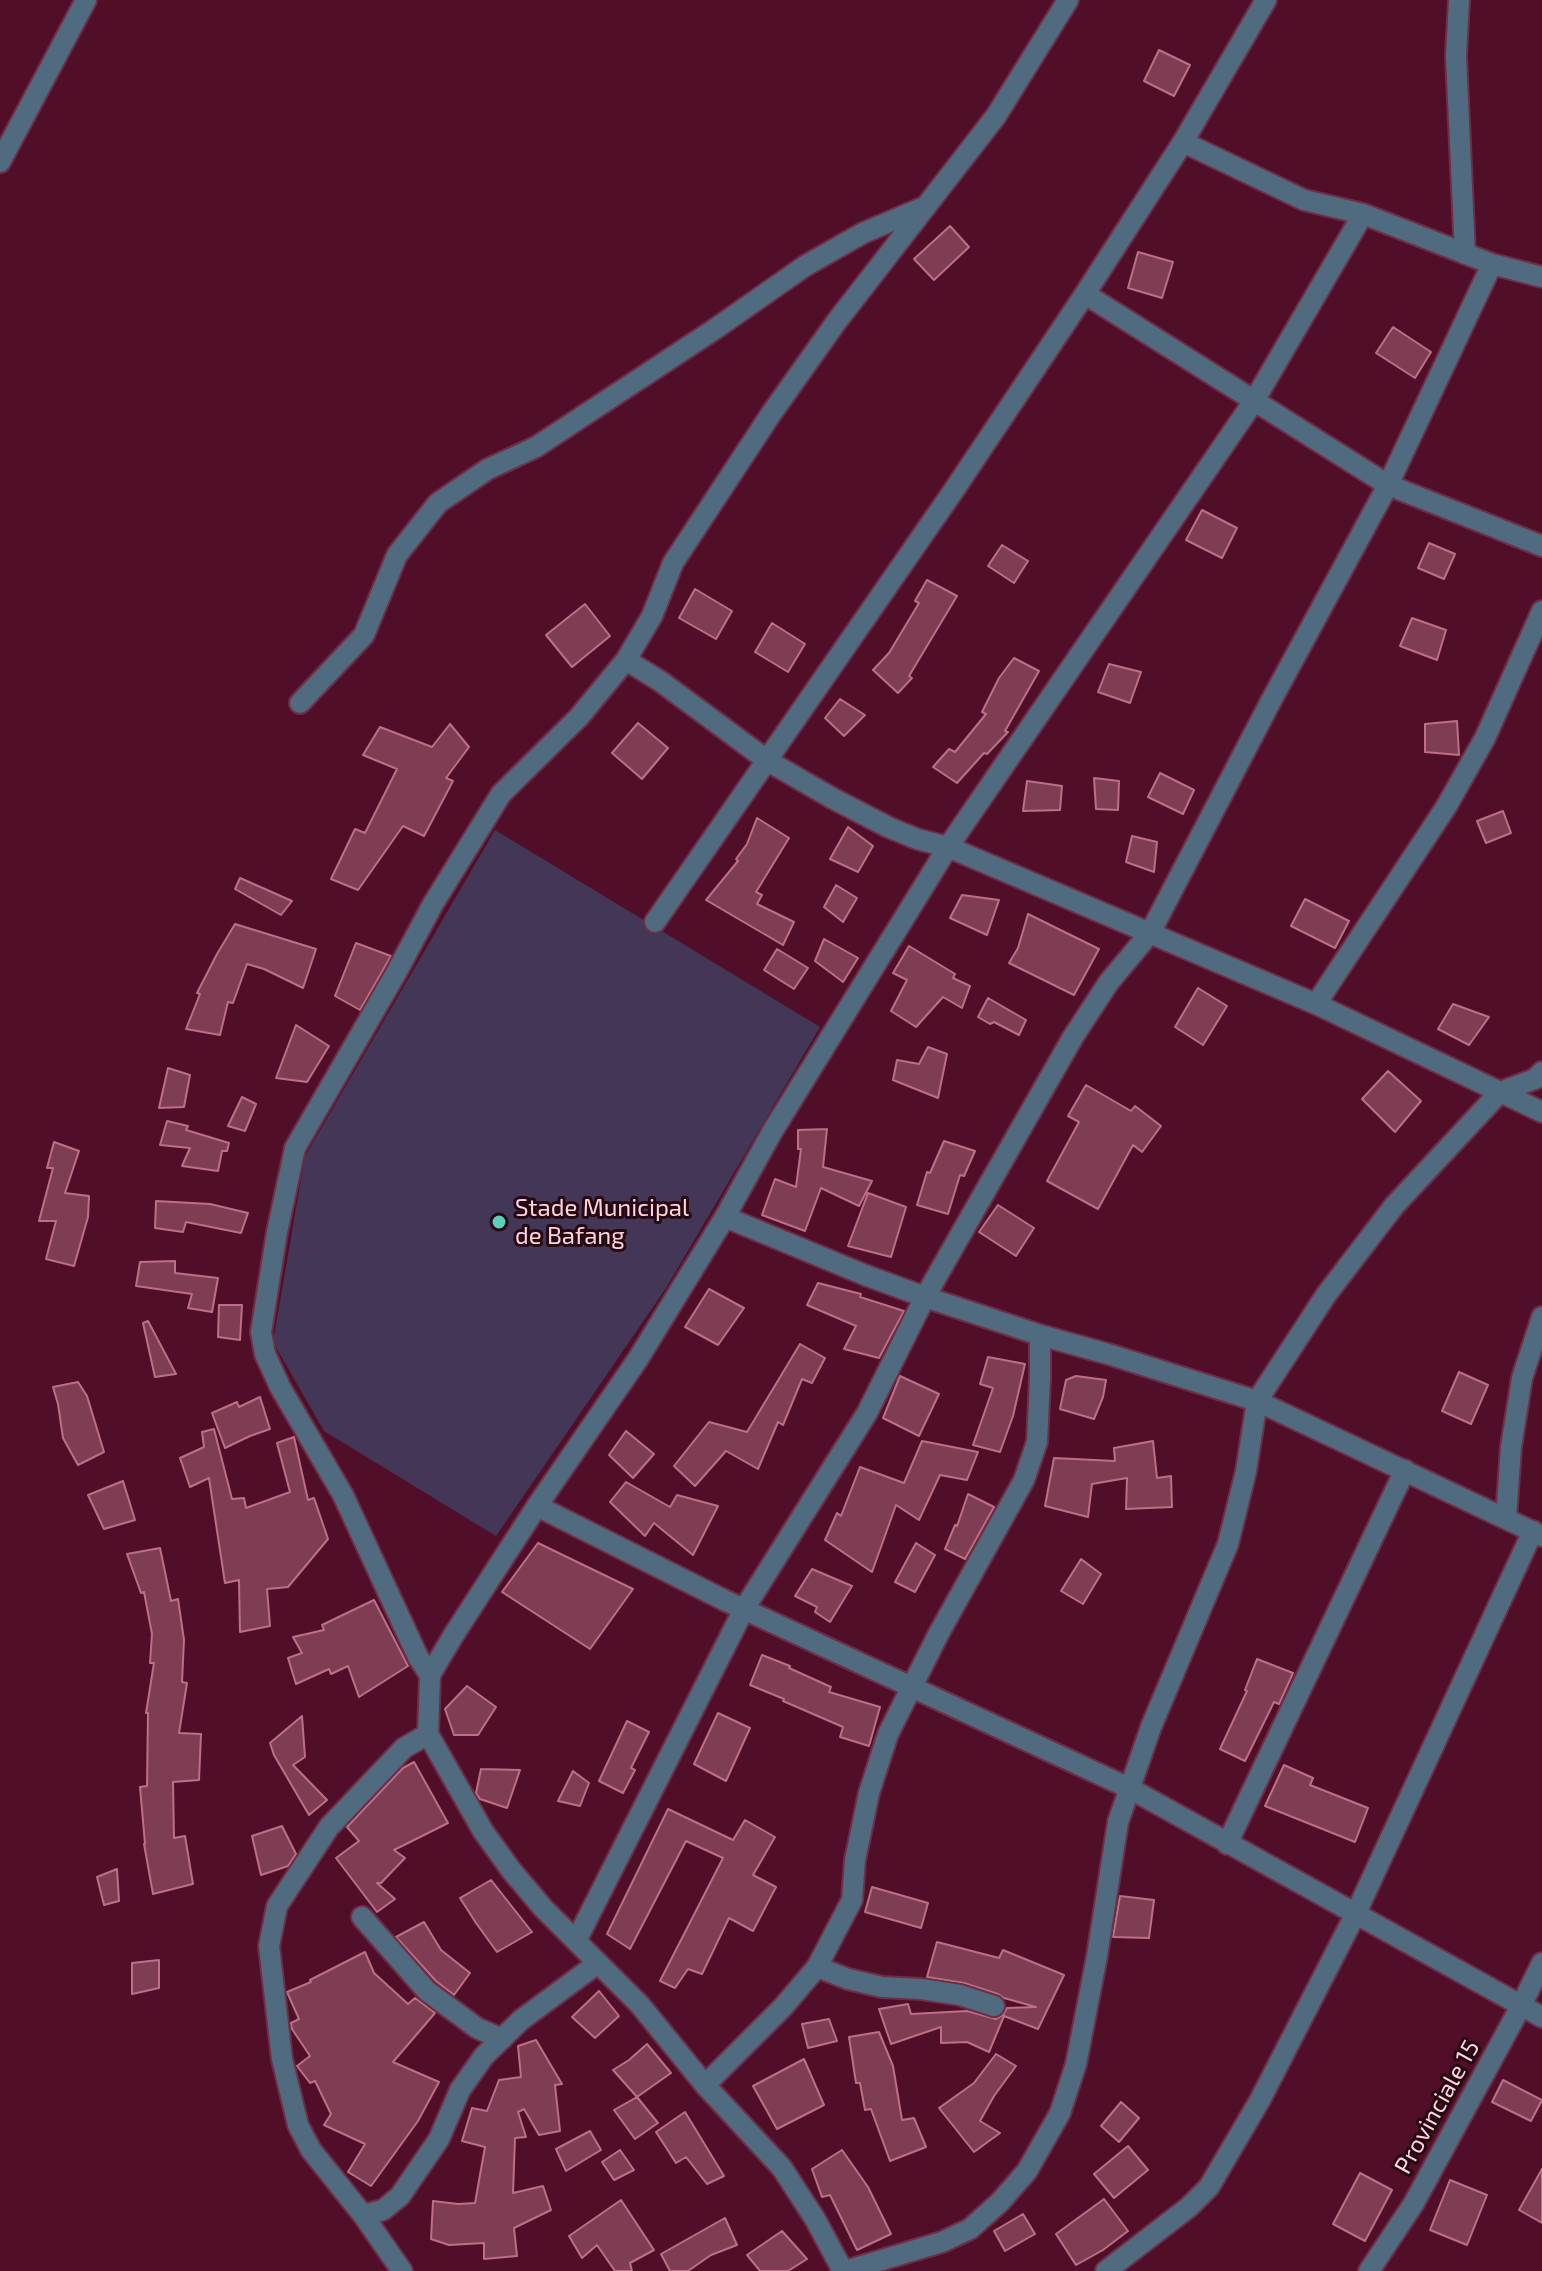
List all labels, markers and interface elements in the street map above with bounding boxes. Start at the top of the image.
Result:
place label: Stade Municipal de Bafang [515,1194,689,1250]
marker: Stade Municipal de Bafang [490,1213,508,1231]
street label: Provinciale 15 [1388,2035,1486,2179]

